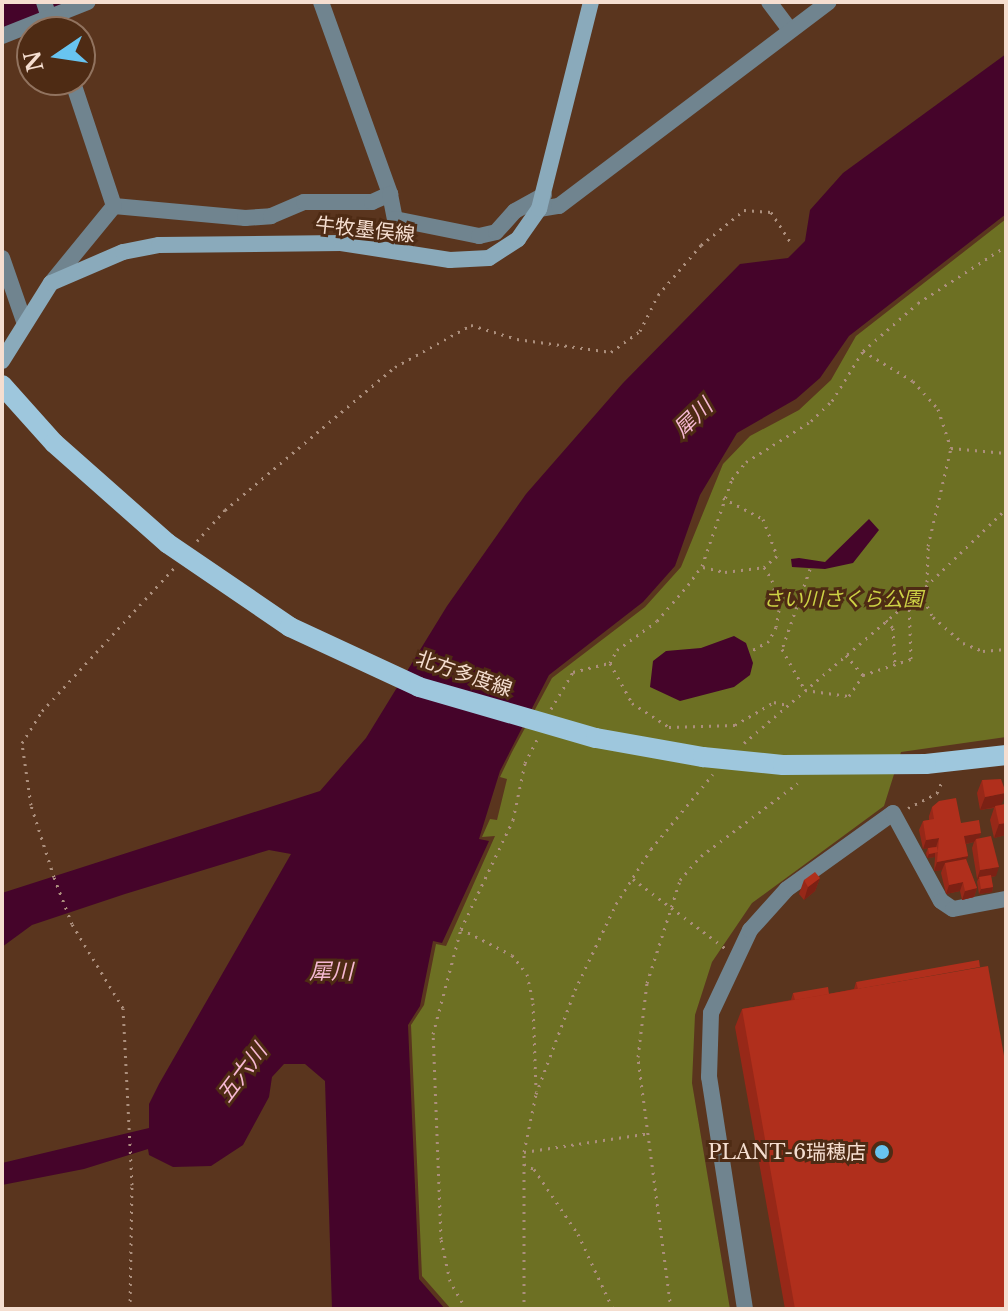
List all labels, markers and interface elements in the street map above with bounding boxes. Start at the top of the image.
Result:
north arrow [16,16,96,96]
text: N [19,48,50,74]
street label: 牛牧墨俣線 [314,213,416,247]
water label: 犀川 [668,393,718,443]
park label: さい川さくら公園 [763,587,923,611]
street label: 北方多度線 [413,646,515,702]
water label: 犀川 [309,959,353,985]
water label: 五六川 [212,1039,272,1107]
place label: PLANT-6瑞穂店 [708,1140,866,1164]
marker: PLANT-6瑞穂店 [873,1143,891,1161]

